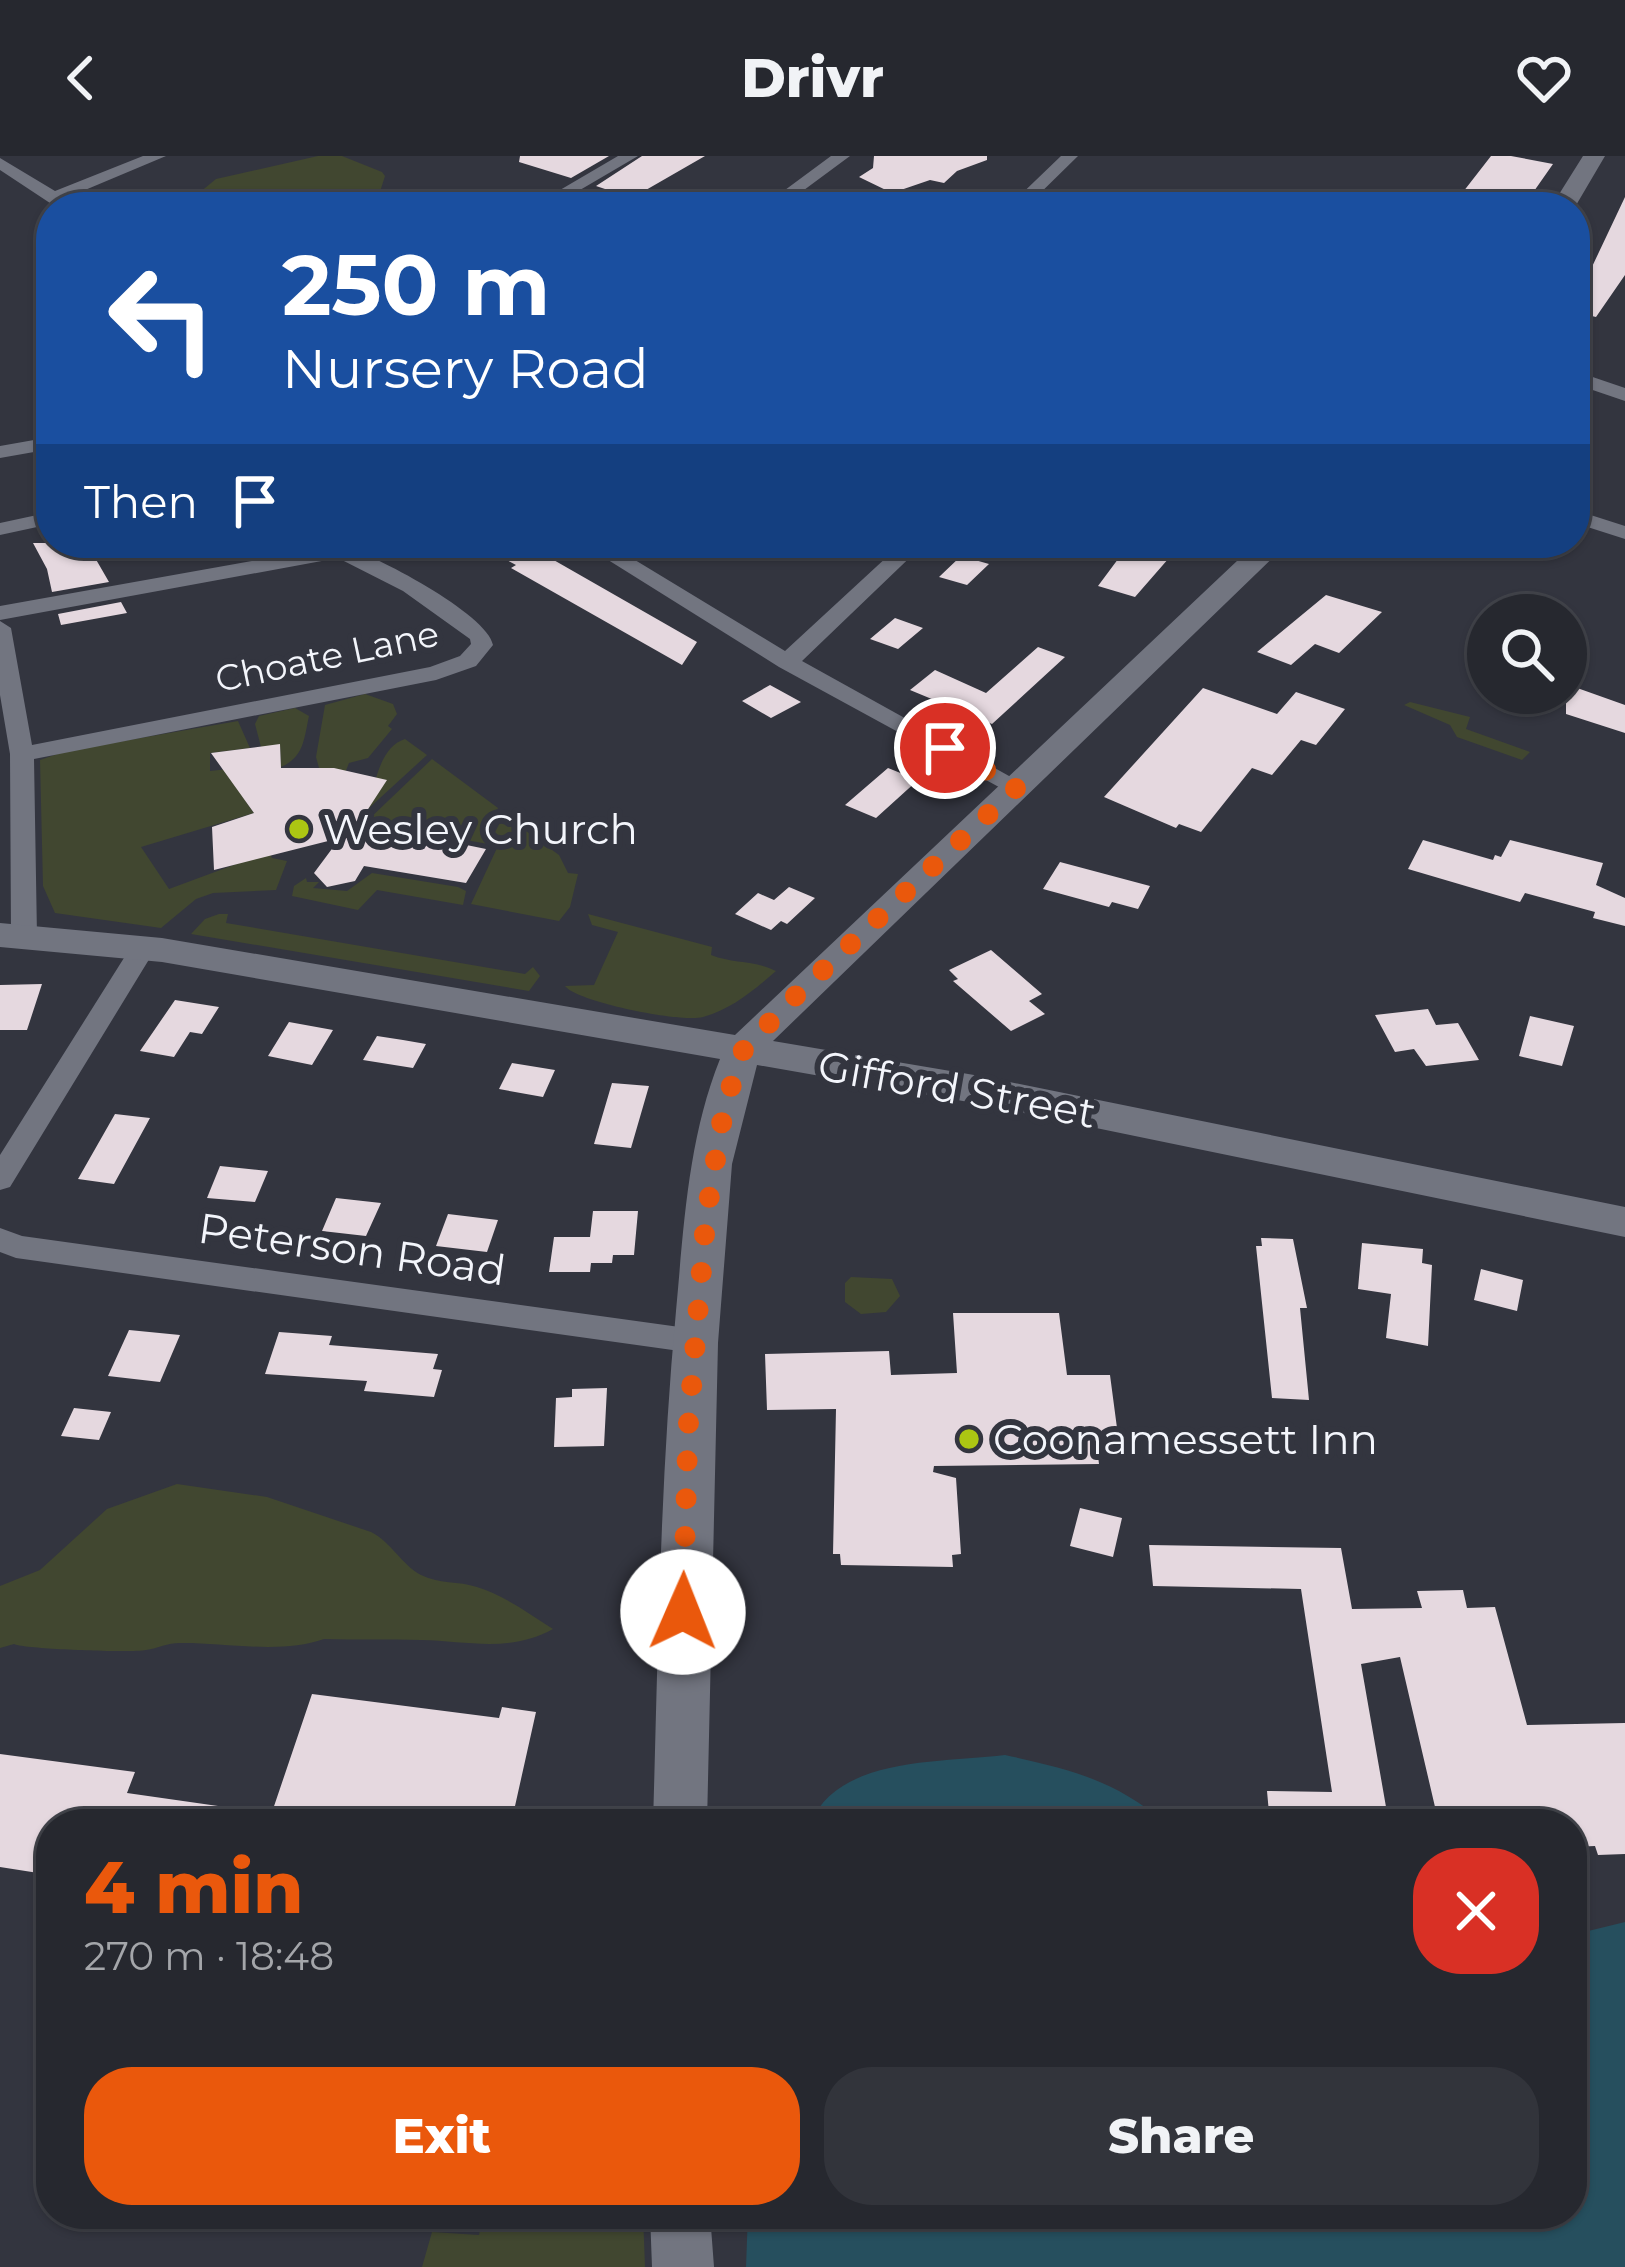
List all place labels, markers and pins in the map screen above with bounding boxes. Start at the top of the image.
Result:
pin [894,697,996,799]
place label: Wesley Church [323,803,638,855]
marker: Wesley Church [286,816,312,842]
place label: Coonamessett Inn [993,1413,1378,1465]
marker: Coonamessett Inn [956,1426,982,1452]

